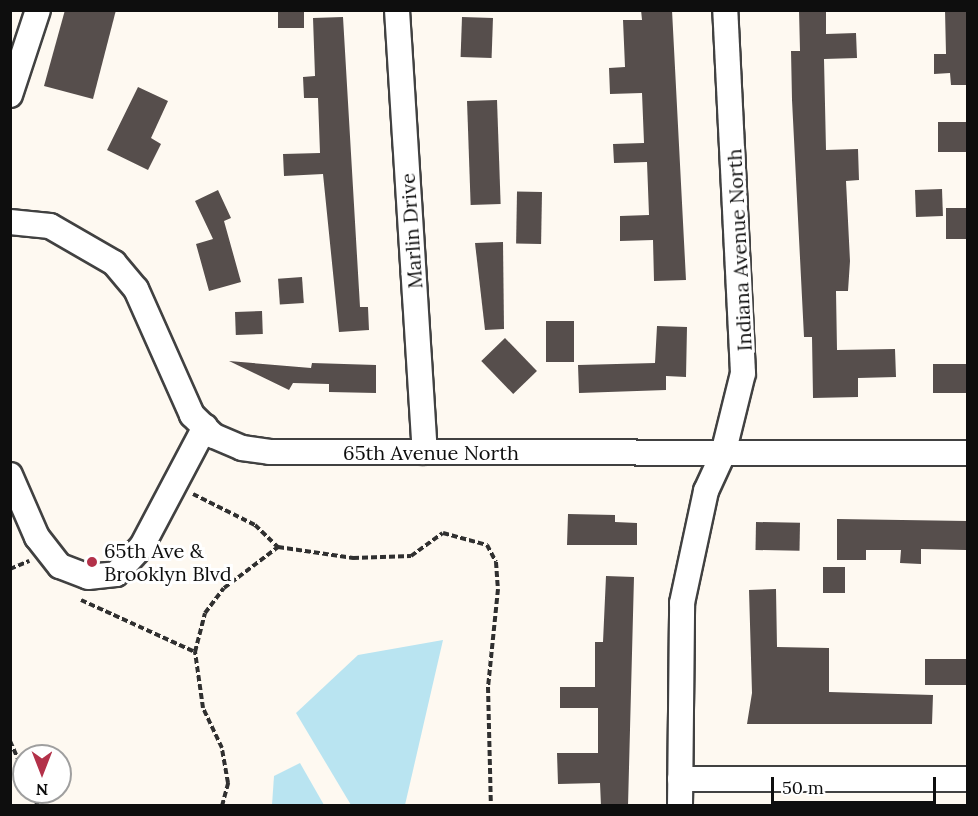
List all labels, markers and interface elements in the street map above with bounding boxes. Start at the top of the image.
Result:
street label: Indiana Avenue North [722,148,756,352]
street label: Marlin Drive [395,172,427,290]
street label: 65th Avenue North [343,440,519,464]
place label: 65th Ave & Brooklyn Blvd [104,538,232,585]
marker: 65th Ave & Brooklyn Blvd [85,555,99,569]
north arrow [12,744,72,804]
scale bar [774,765,939,803]
text: 50 m [782,776,824,799]
text: N [36,780,48,800]

